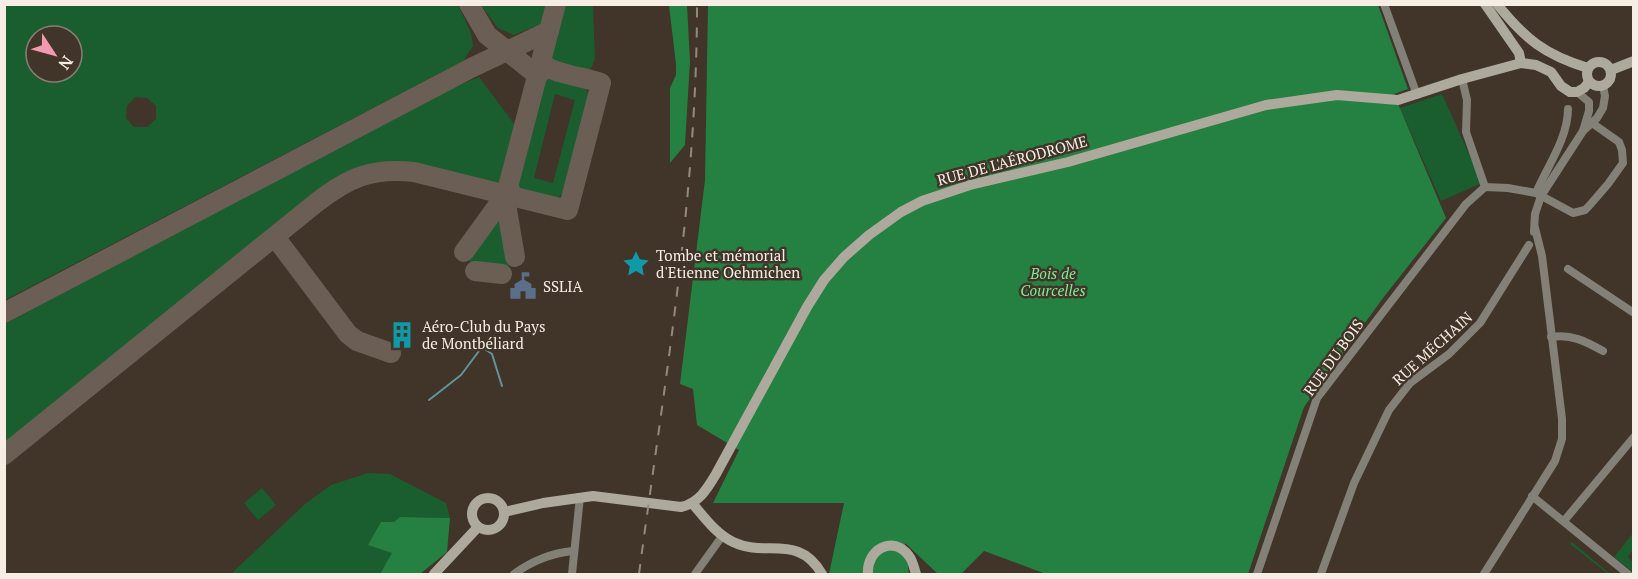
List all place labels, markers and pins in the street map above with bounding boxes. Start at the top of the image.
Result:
place label: Tombe et mémorial d'Etienne Oehmichen [656,245,800,282]
place icon: Tombe et mémorial d'Etienne Oehmichen [621,249,651,279]
public building icon: SSLIA [508,271,538,301]
place label: SSLIA [543,276,584,296]
place label: Aéro-Club du Pays de Montbéliard [422,316,545,353]
building icon: Aéro-Club du Pays de Montbéliard [387,320,417,350]

